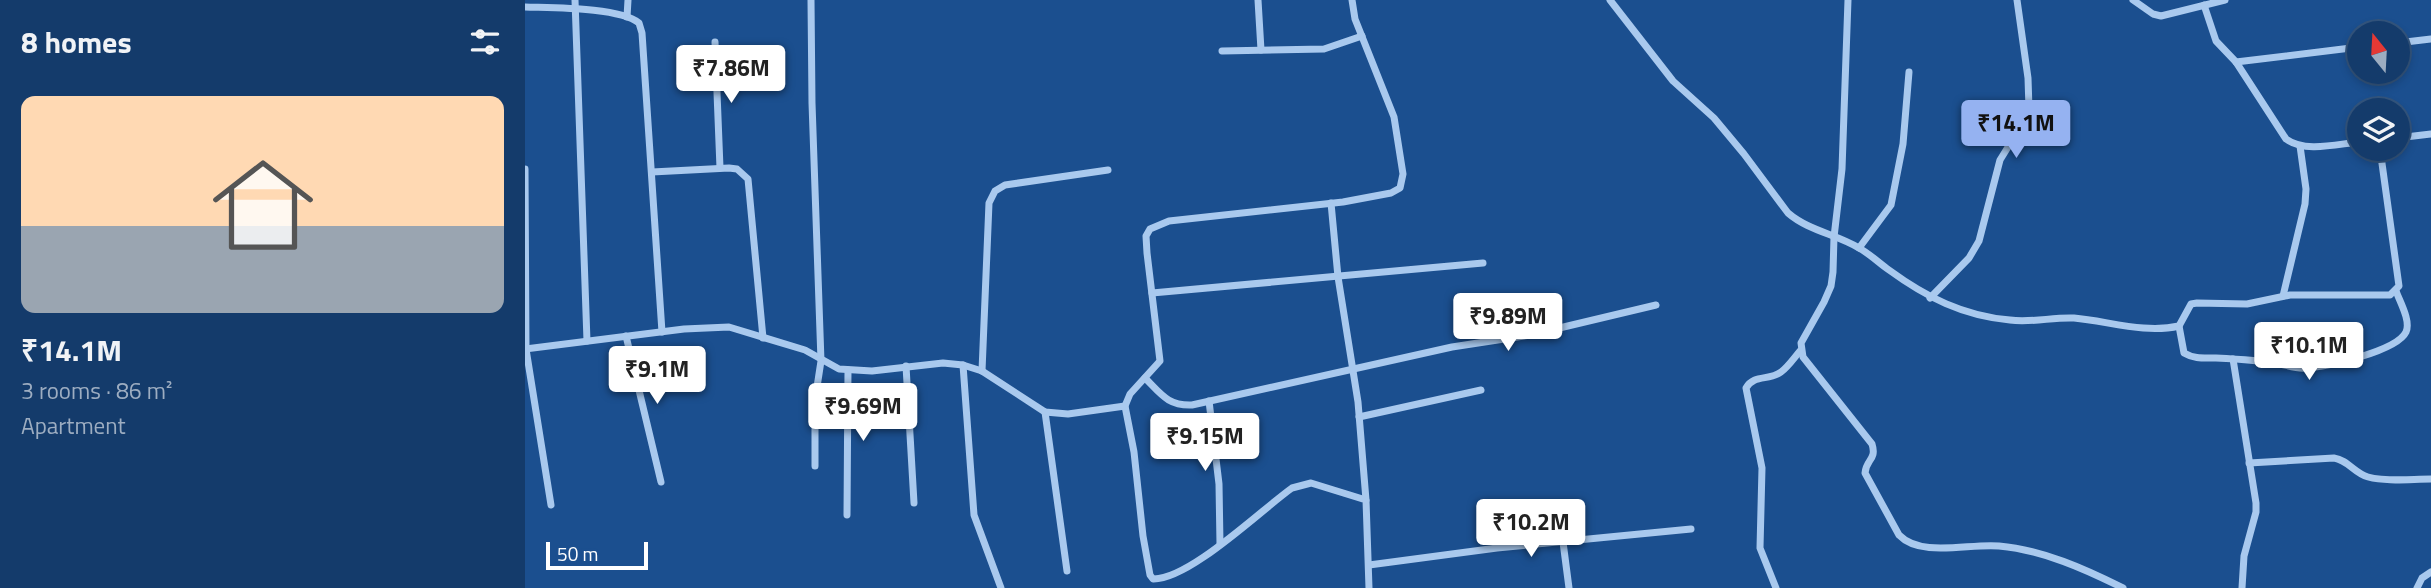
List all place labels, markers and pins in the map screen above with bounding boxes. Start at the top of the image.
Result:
pin: ₹7.86M [674,46,788,105]
pin: ₹14.1M [1959,100,2073,160]
pin: ₹9.89M [1451,294,1565,353]
pin: ₹10.1M [2252,322,2366,382]
pin: ₹9.1M [608,346,706,406]
pin: ₹9.69M [806,384,920,443]
pin: ₹9.15M [1148,414,1262,473]
pin: ₹10.2M [1474,500,1588,559]

